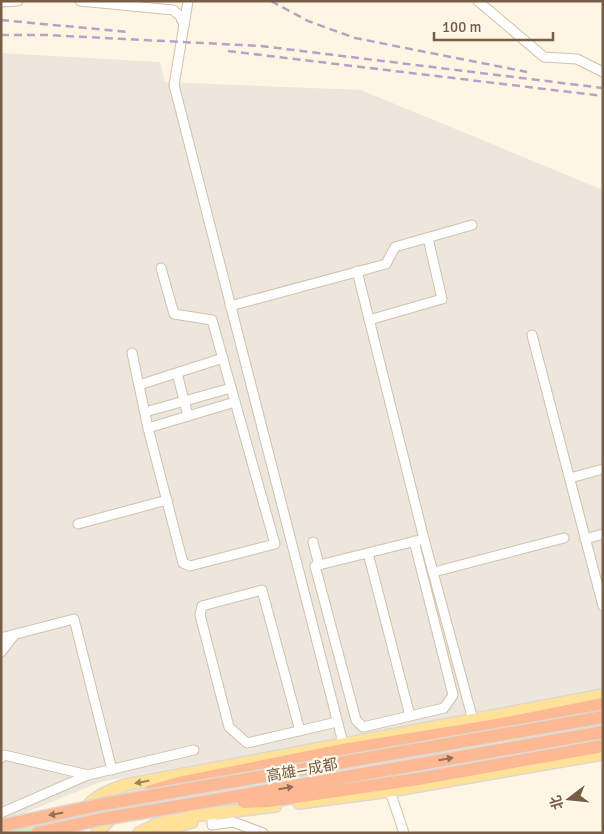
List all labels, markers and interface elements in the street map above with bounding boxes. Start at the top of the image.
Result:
scale bar [434,10,553,42]
text: 100 m [442,18,482,36]
street label: 高雄—成都 [265,755,339,785]
one-way arrow [438,755,454,763]
north arrow [544,774,594,824]
one-way arrow [134,778,150,786]
one-way arrow [278,783,294,791]
text: 北 [547,793,567,812]
one-way arrow [48,810,63,818]

